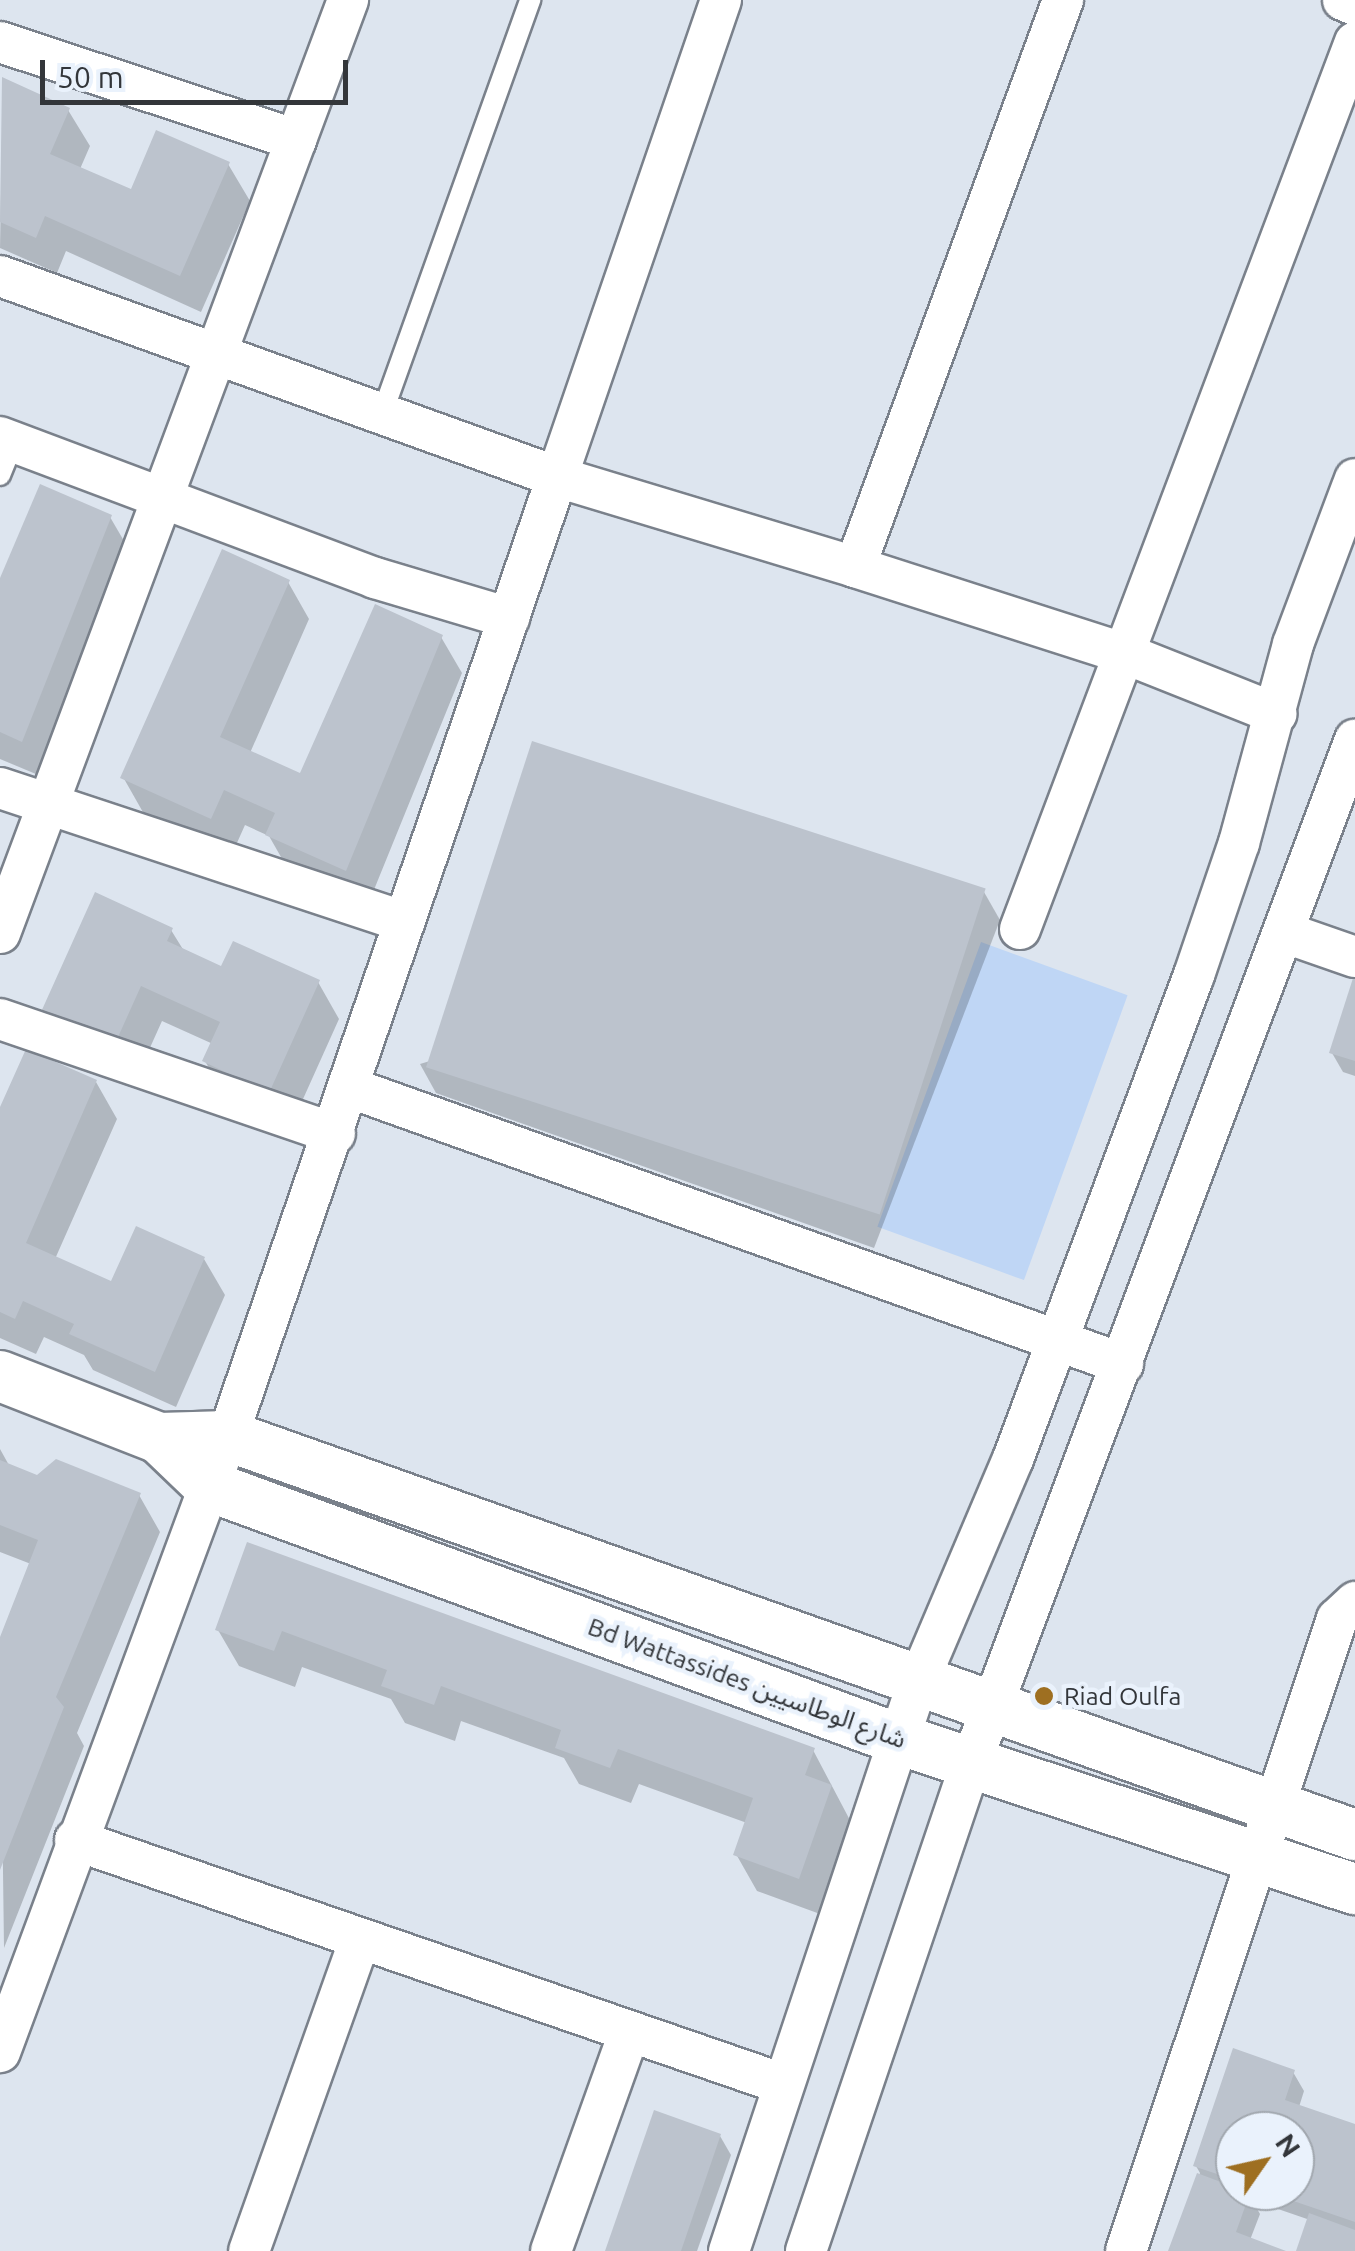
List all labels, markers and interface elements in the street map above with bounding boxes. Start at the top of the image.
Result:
scale bar [45,40,352,102]
text: 50 m [57,60,124,94]
street label: Bd Wattassides شارع الوطاسيين [584,1611,910,1755]
place label: Riad Oulfa [1064,1681,1181,1711]
marker: Riad Oulfa [1033,1685,1055,1707]
north arrow [1215,2111,1315,2211]
text: N [1270,2128,1307,2162]

